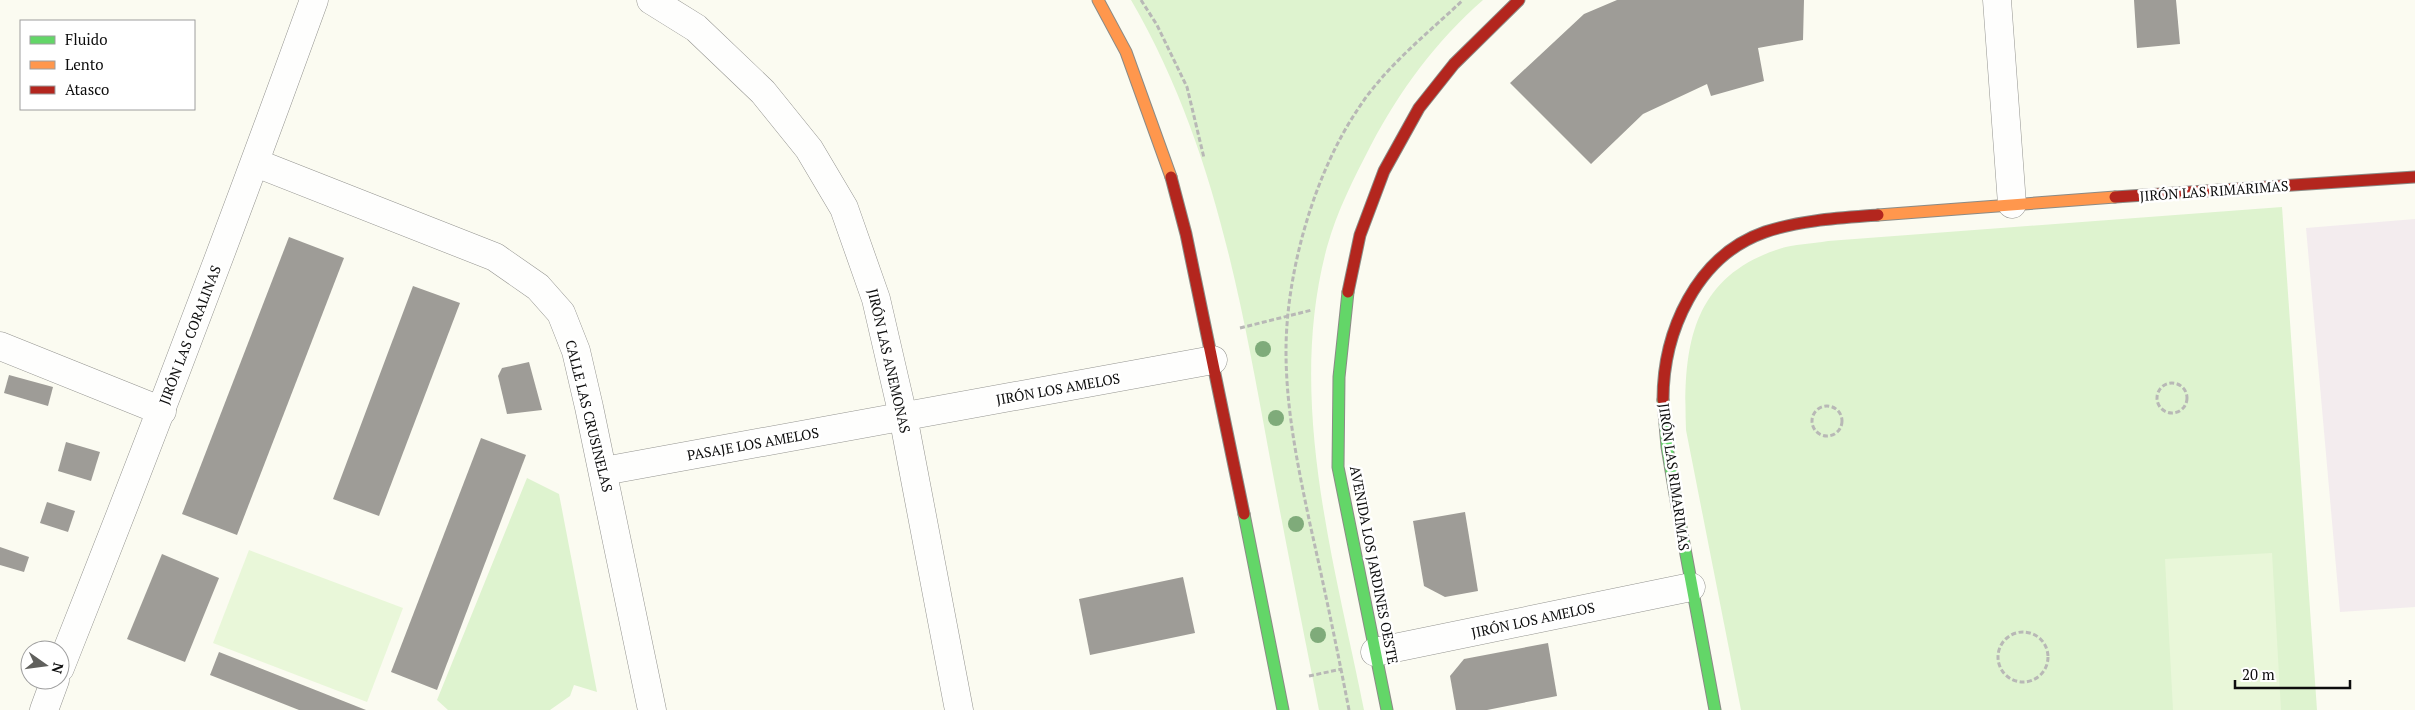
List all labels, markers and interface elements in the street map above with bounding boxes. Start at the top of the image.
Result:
legend [20,20,195,110]
text: Fluido [65,29,107,49]
text: Lento [65,54,104,74]
text: Atasco [65,79,109,99]
street label: JIRÓN LAS RIMARIMAS [2139,176,2289,205]
street label: JIRÓN LAS CORALINAS [154,262,225,407]
street label: JIRÓN LAS ANEMONAS [864,287,915,435]
street label: CALLE LAS CRUSINELAS [561,338,618,494]
street label: JIRÓN LOS AMELOS [994,368,1121,409]
street label: JIRÓN LAS RIMARIMAS [1655,402,1694,552]
street label: PASAJE LOS AMELOS [685,423,820,464]
street label: AVENIDA LOS JARDINES OESTE [1346,464,1403,666]
street label: JIRÓN LOS AMELOS [1469,597,1596,642]
north arrow [20,640,70,690]
scale bar [2235,658,2350,690]
text: N [48,661,69,676]
text: 20 m [2242,664,2275,684]

